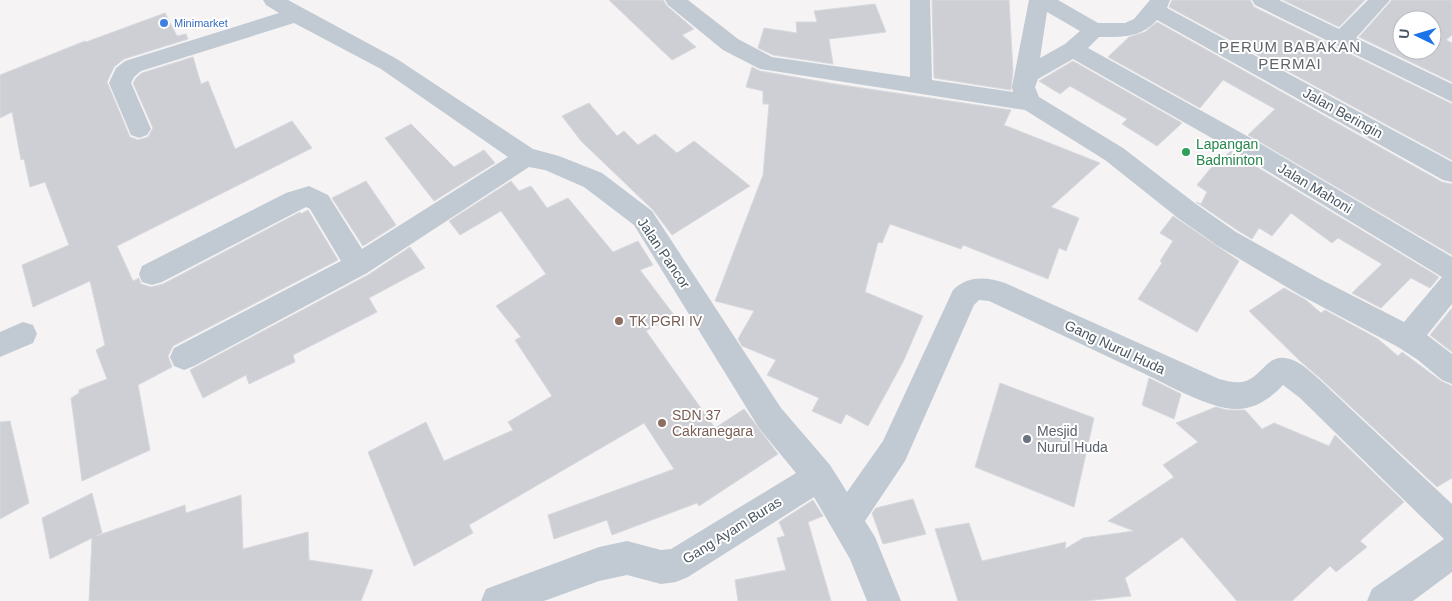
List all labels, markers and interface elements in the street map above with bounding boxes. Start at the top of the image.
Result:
north arrow [1392,10,1442,60]
marker: Minimarket [158,17,170,29]
place label: Minimarket [174,17,228,29]
text: U [1396,28,1412,40]
district label: PERUM BABAKAN PERMAI [1219,38,1361,72]
street label: Jalan Beringin [1300,84,1386,142]
place label: Lapangan Badminton [1196,136,1263,168]
marker: Lapangan Badminton [1180,146,1192,158]
street label: Jalan Mahoni [1275,160,1355,216]
street label: Jalan Pancor [635,215,694,292]
place label: TK PGRI IV [629,313,703,329]
marker: TK PGRI IV [613,315,625,327]
street label: Gang Nurul Huda [1062,317,1168,377]
place label: SDN 37 Cakranegara [672,407,753,439]
marker: SDN 37 Cakranegara [656,417,668,429]
place label: Mesjid Nurul Huda [1037,423,1108,455]
marker: Mesjid Nurul Huda [1021,433,1033,445]
street label: Gang Ayam Buras [680,493,784,567]

